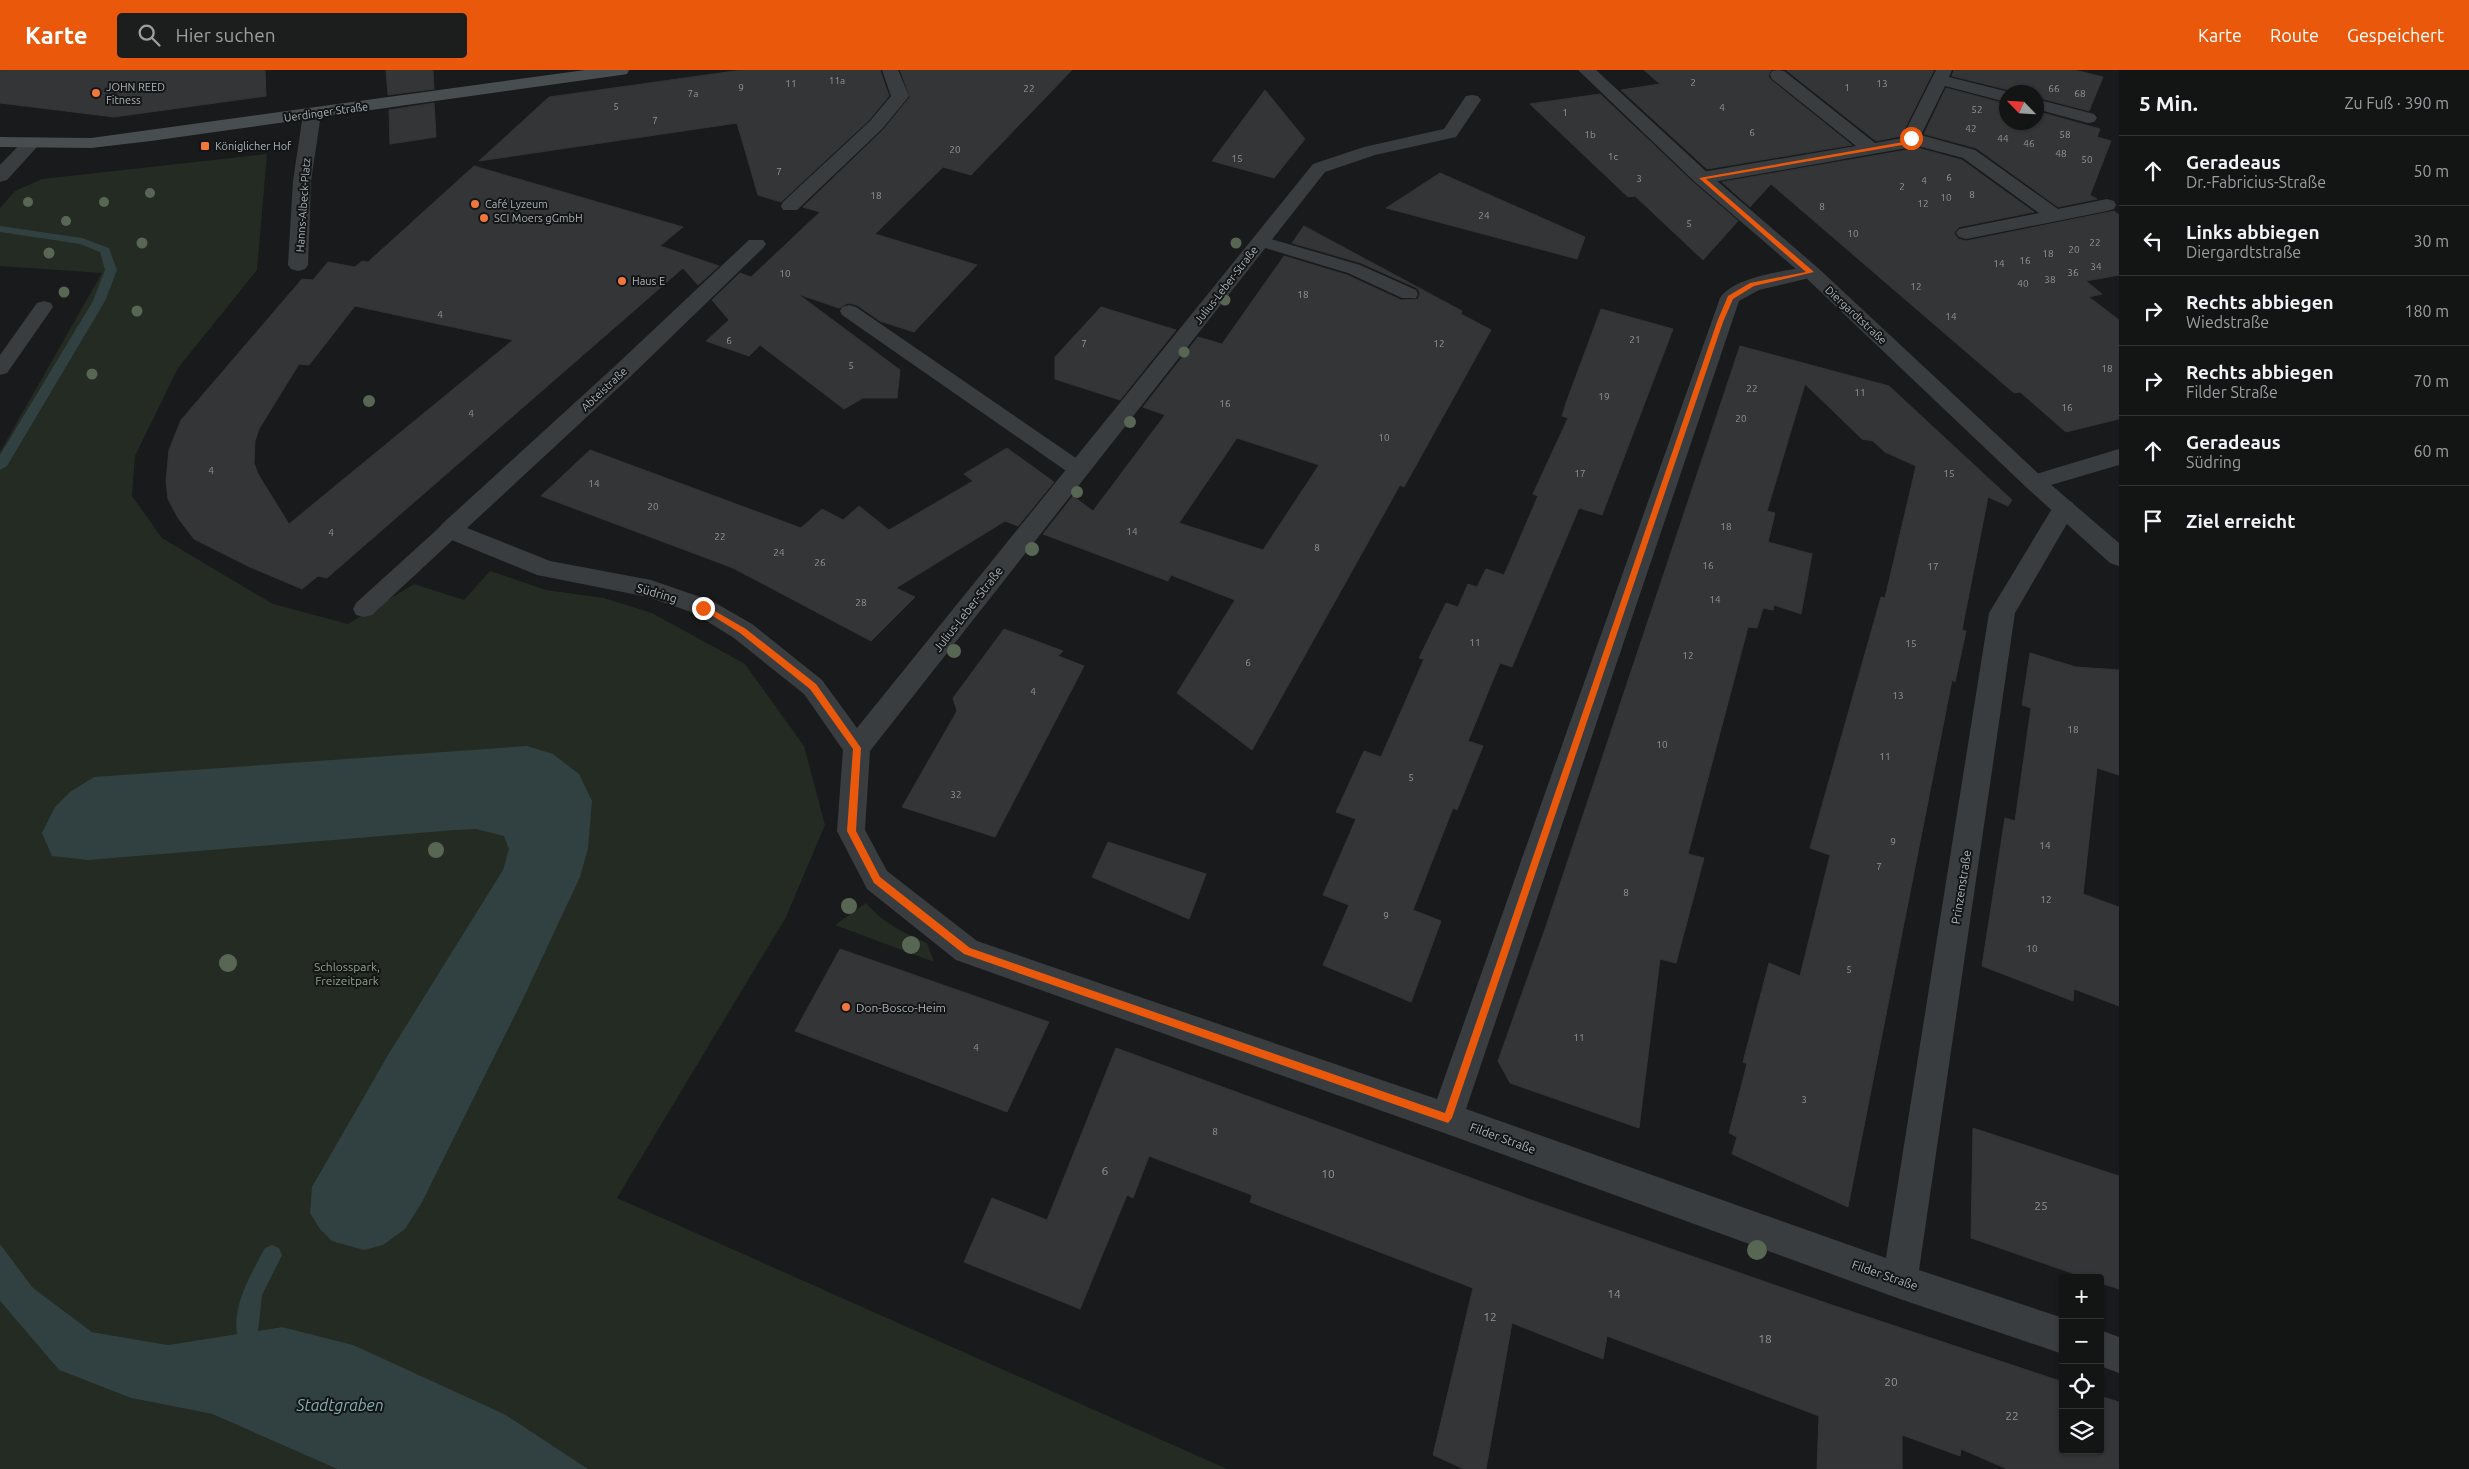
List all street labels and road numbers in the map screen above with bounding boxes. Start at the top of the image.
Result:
street label: Uerdinger Straße [283,100,369,124]
street label: Hanns-Albeck-Platz [294,157,312,253]
street label: Julius-Leber-Straße [1192,244,1260,326]
street label: Diergardtstraße [1823,284,1889,346]
street label: Abteistraße [579,365,629,413]
street label: Julius-Leber-Straße [931,564,1005,654]
street label: Südring [635,581,679,605]
street label: Prinzenstraße [1949,849,1973,925]
street label: Filder Straße [1468,1120,1538,1156]
street label: Filder Straße [1850,1258,1920,1292]

